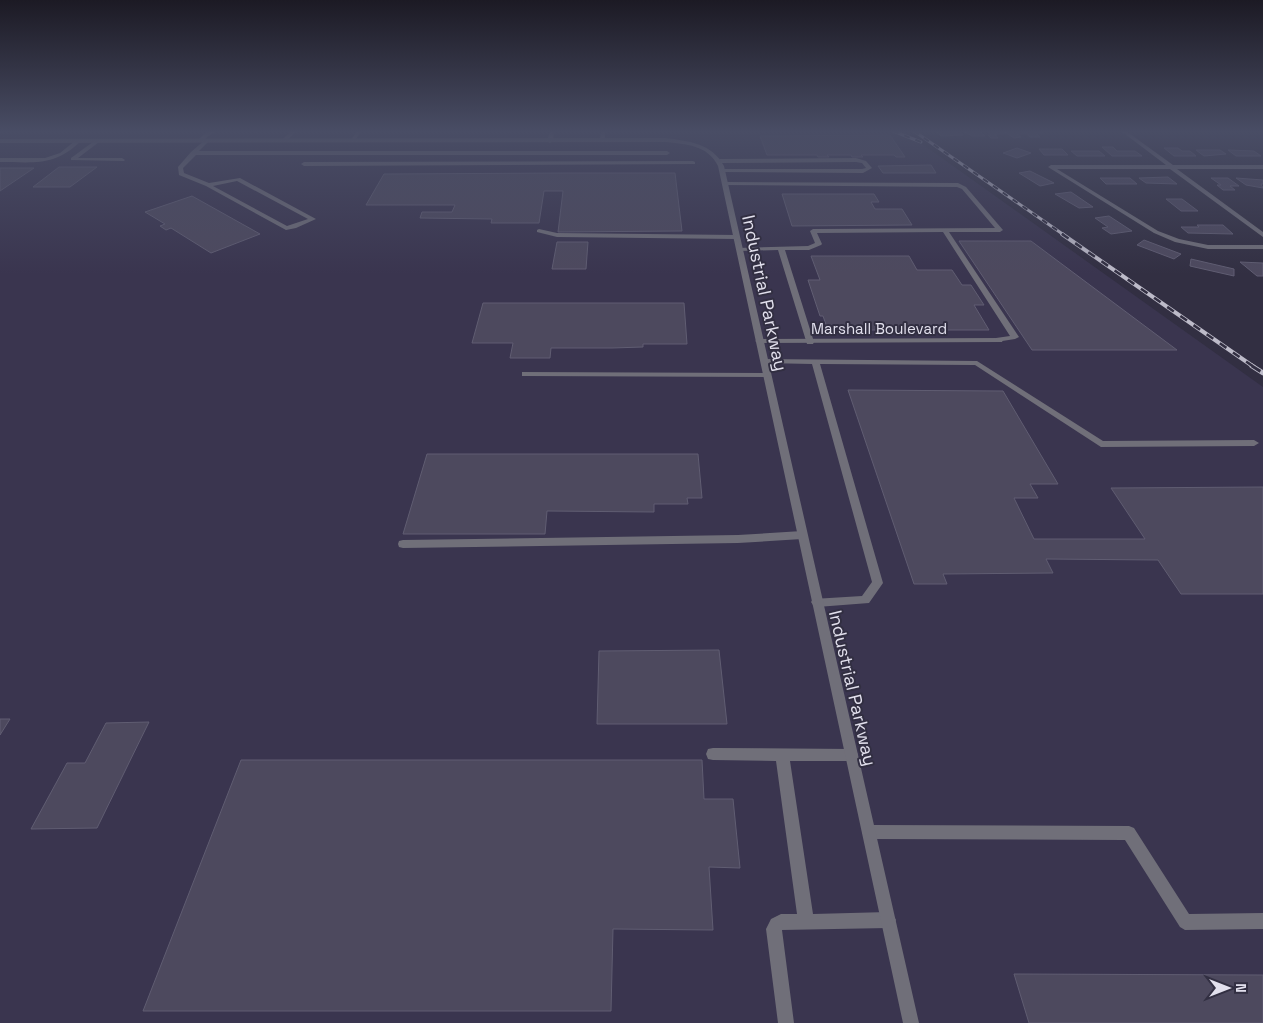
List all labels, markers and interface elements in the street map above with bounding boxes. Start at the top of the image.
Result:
street label: Industrial Parkway [737,213,793,373]
street label: Marshall Boulevard [811,319,947,338]
street label: Industrial Parkway [824,608,882,768]
north arrow [1203,963,1253,1013]
text: N [1232,983,1250,993]

